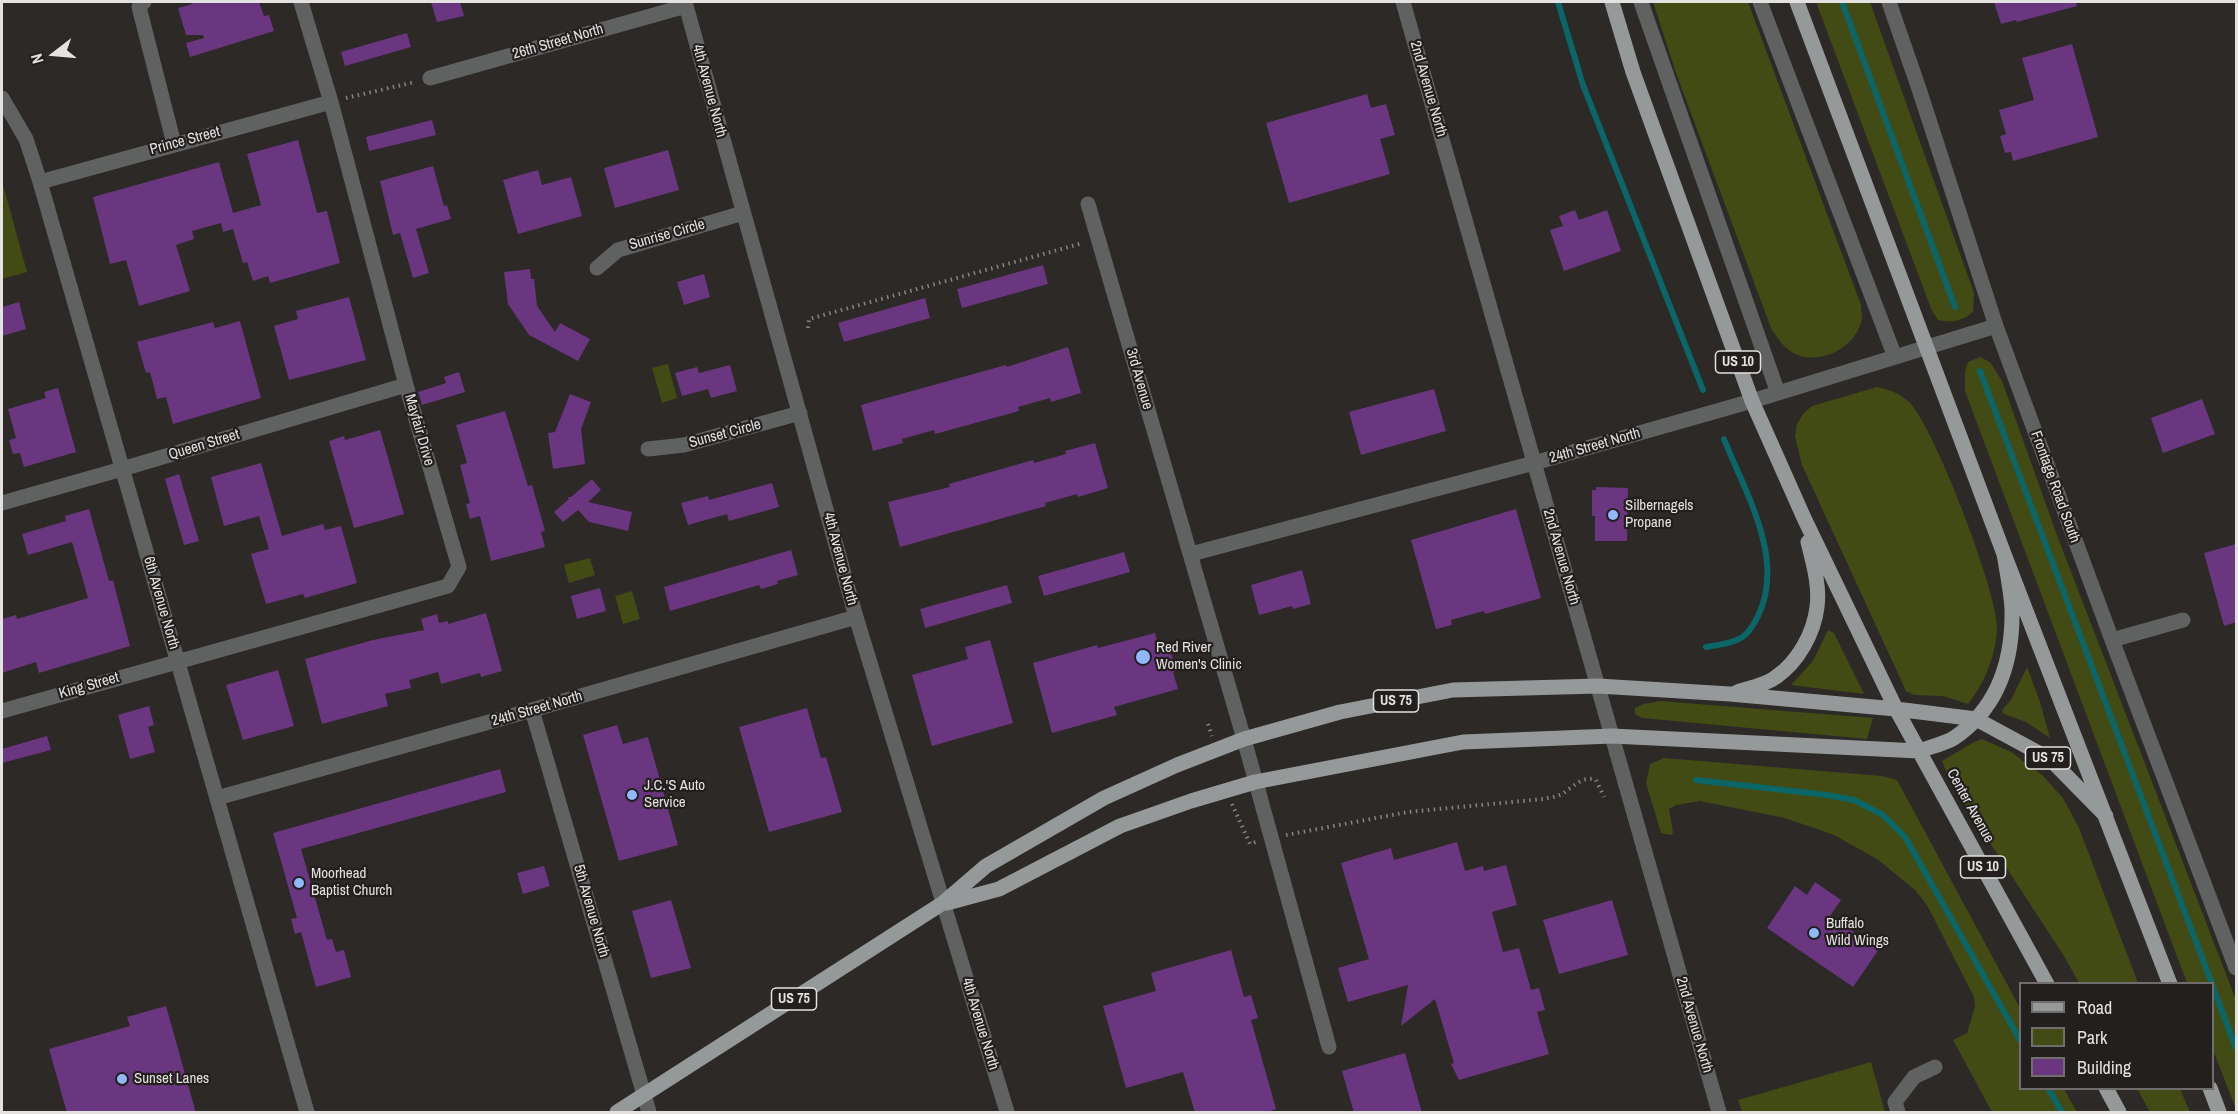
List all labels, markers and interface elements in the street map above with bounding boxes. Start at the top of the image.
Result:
street label: 26th Street North [510,20,606,64]
north arrow [24,24,84,84]
street label: 2nd Avenue North [1406,39,1450,139]
street label: 4th Avenue North [688,43,730,139]
text: N [25,51,49,67]
street label: Prince Street [148,123,222,159]
street label: Sunrise Circle [627,216,707,254]
street label: 3rd Avenue [1122,346,1156,412]
road number: US 10 [1716,351,1760,373]
street label: Mayfair Drive [400,392,438,468]
street label: Sunset Circle [687,416,763,452]
street label: 24th Street North [1547,424,1643,468]
street label: Queen Street [166,426,242,464]
street label: Frontage Road South [2026,429,2084,545]
place label: Silbernagels Propane [1625,497,1693,532]
street label: 2nd Avenue North [1539,507,1583,607]
marker: Silbernagels Propane [1606,508,1620,522]
street label: 4th Avenue North [819,511,861,607]
street label: 6th Avenue North [139,555,183,651]
place label: Red River Women's Clinic [1156,639,1242,674]
marker: Red River Women's Clinic [1134,648,1152,666]
street label: King Street [57,669,121,703]
street label: 24th Street North [489,687,585,731]
road number: US 75 [1374,690,1418,712]
road number: US 75 [2026,747,2070,769]
street label: Center Avenue [1942,766,1998,846]
place label: J.C.'S Auto Service [644,777,705,812]
marker: J.C.'S Auto Service [625,788,639,802]
road number: US 10 [1960,856,2006,878]
street label: 5th Avenue North [569,863,613,959]
place label: Moorhead Baptist Church [311,865,392,900]
marker: Moorhead Baptist Church [292,876,306,890]
place label: Buffalo Wild Wings [1826,915,1889,950]
marker: Buffalo Wild Wings [1807,926,1821,940]
street label: 2nd Avenue North [1672,975,1716,1075]
street label: 4th Avenue North [957,976,1003,1072]
legend [2019,982,2214,1090]
road number: US 75 [772,988,816,1010]
text: Road [2077,995,2112,1020]
text: Park [2077,1025,2107,1050]
text: Building [2077,1055,2131,1080]
place label: Sunset Lanes [134,1070,209,1088]
marker: Sunset Lanes [115,1072,129,1086]

